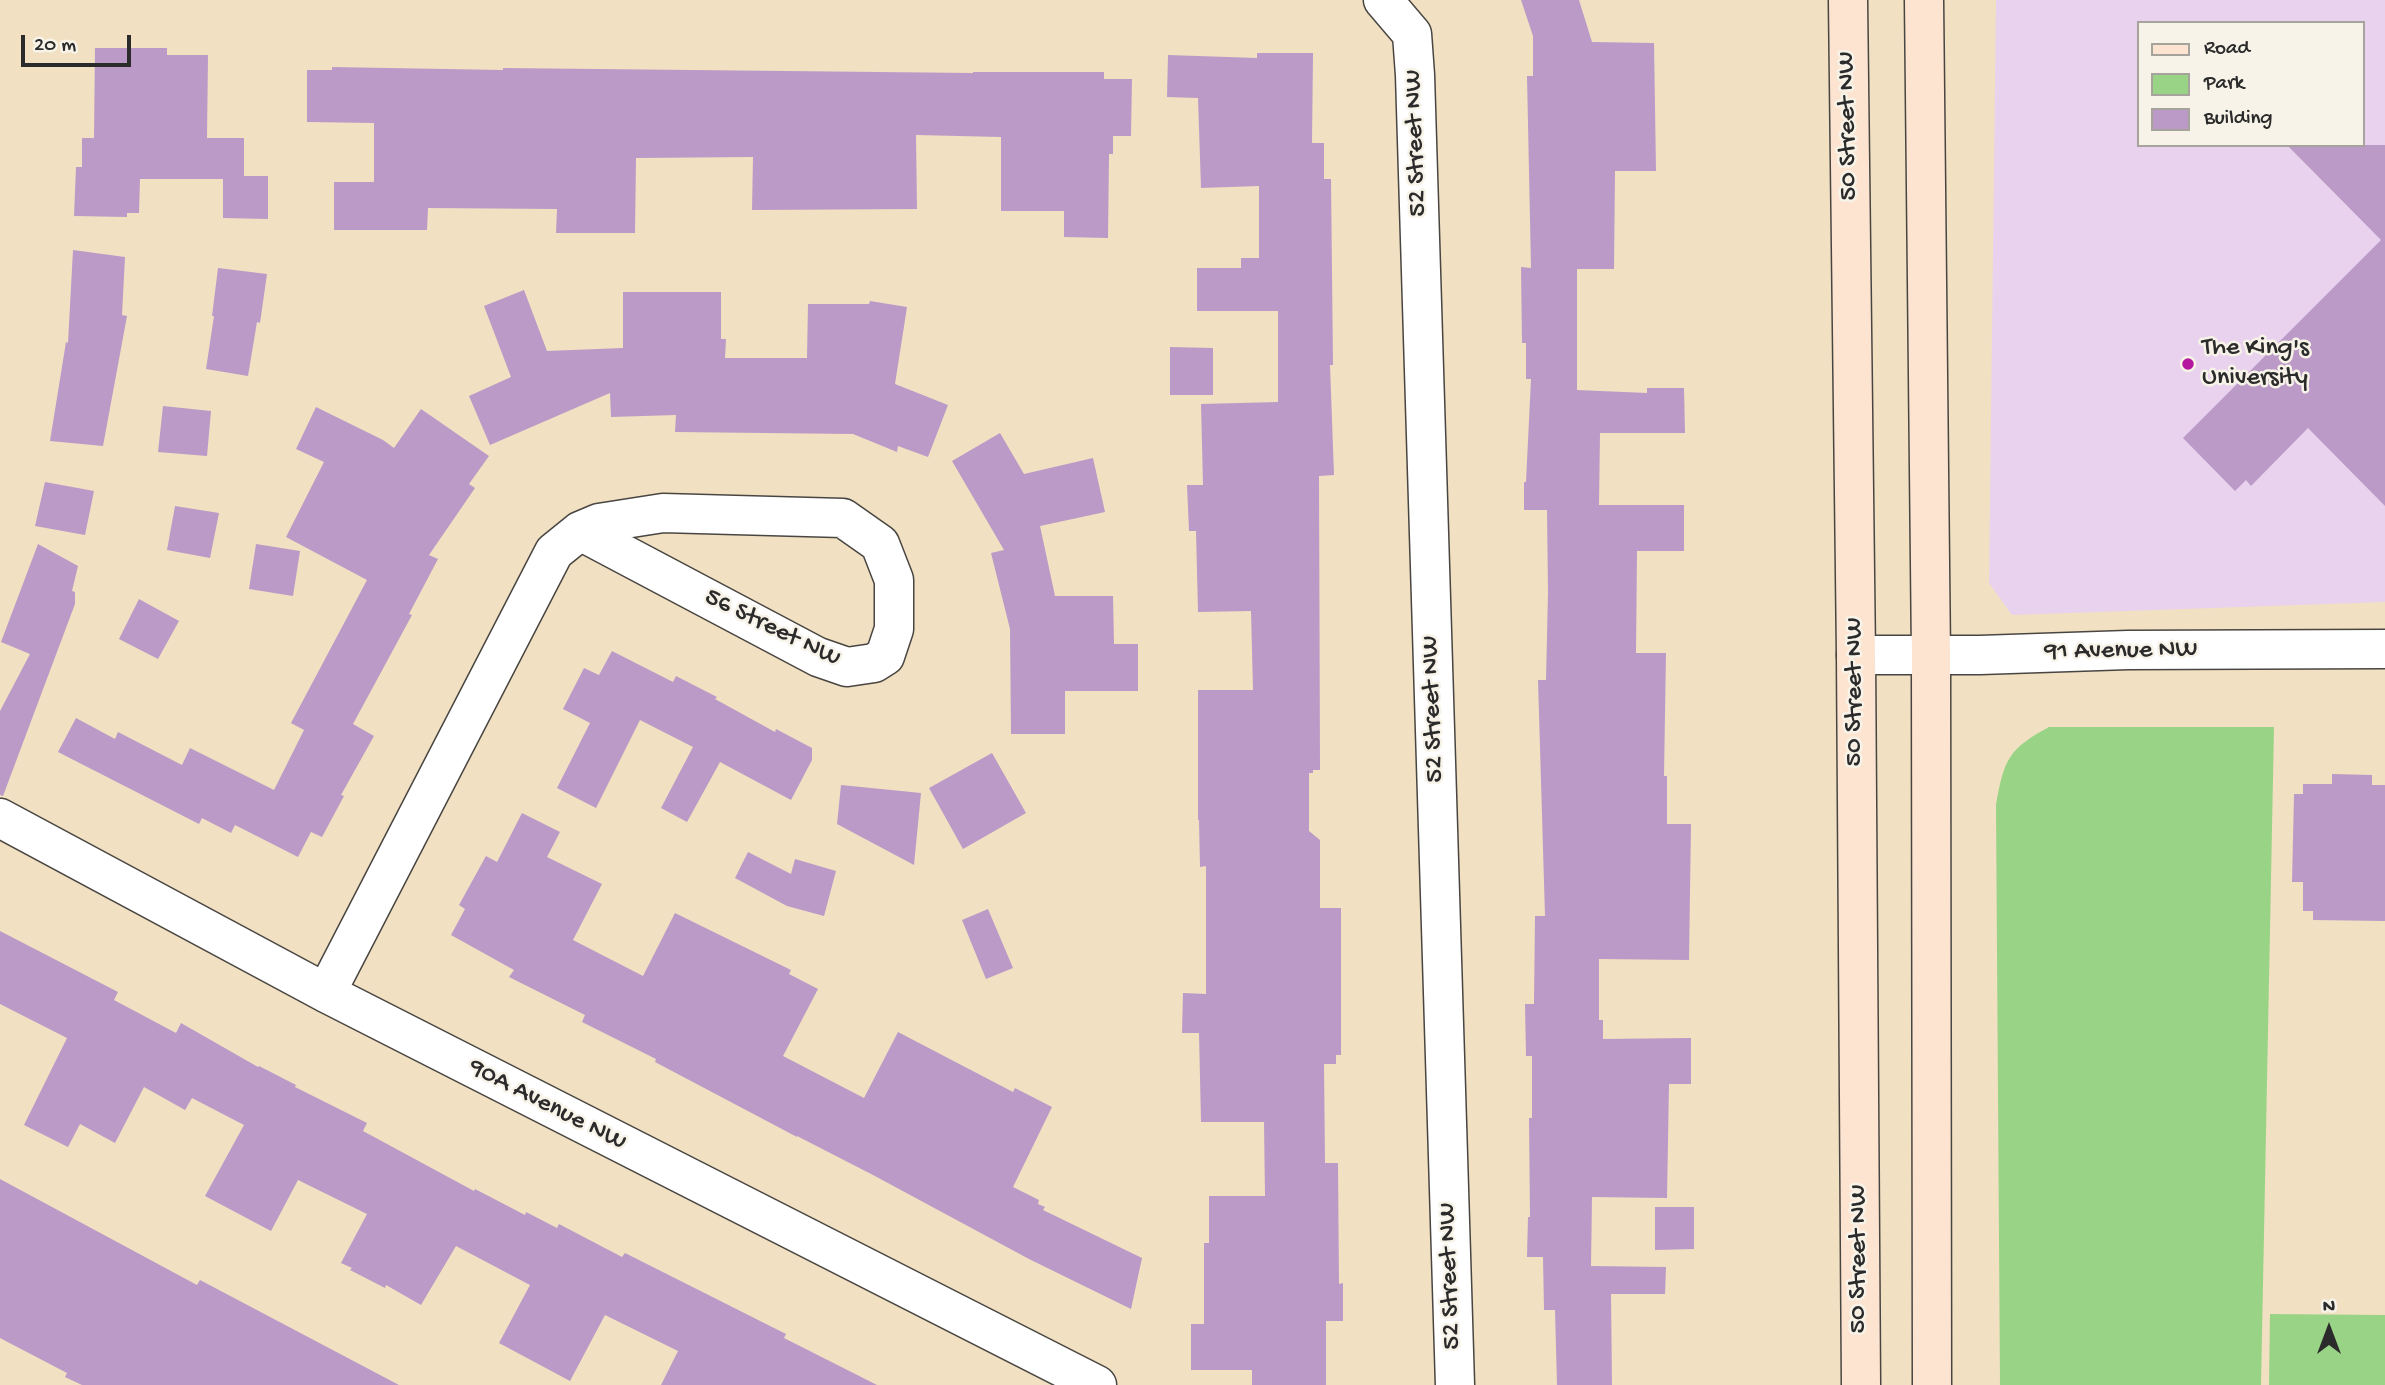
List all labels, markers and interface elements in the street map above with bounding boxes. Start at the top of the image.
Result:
scale bar [24,21,135,65]
legend [2136,21,2364,147]
text: 20 m [34,34,76,59]
text: Road [2204,37,2250,62]
street label: 50 Street NW [1832,51,1866,201]
street label: 52 Street NW [1399,69,1435,217]
text: Park [2204,72,2244,97]
text: Building [2204,107,2273,132]
place label: The King's University [2202,333,2309,394]
marker: The King's University [2180,356,2196,372]
street label: 56 Street NW [699,583,845,675]
street label: 50 Street NW [1840,617,1872,767]
street label: 52 Street NW [1416,635,1452,783]
street label: 91 Avenue NW [2044,635,2198,669]
street label: 90A Avenue NW [463,1053,631,1159]
street label: 50 Street NW [1844,1184,1876,1334]
street label: 52 Street NW [1433,1202,1469,1350]
north arrow [2294,1294,2364,1364]
text: N [2323,1296,2335,1319]

